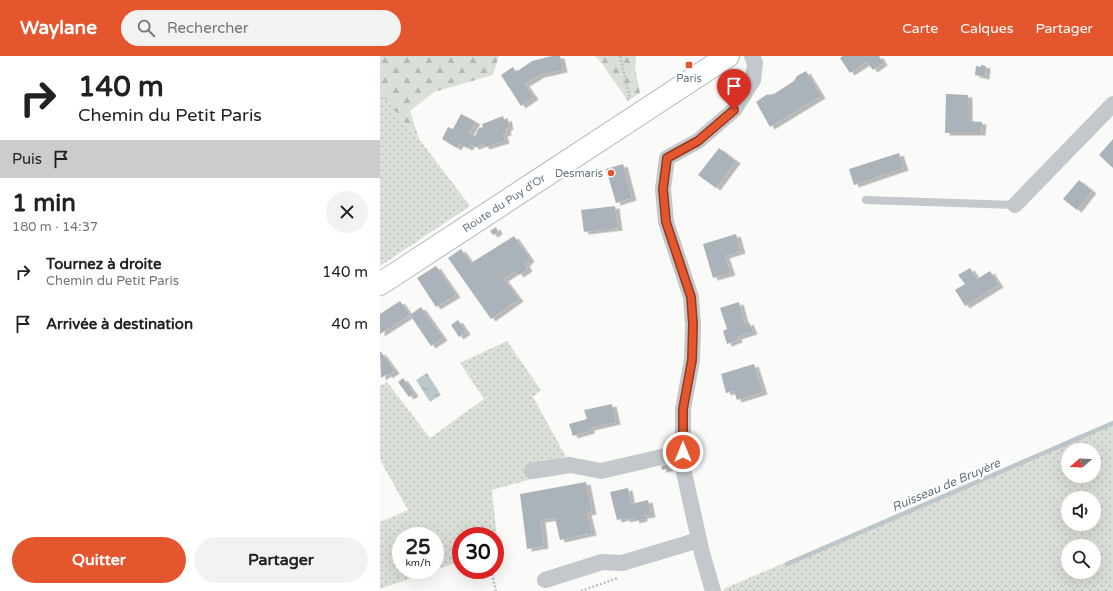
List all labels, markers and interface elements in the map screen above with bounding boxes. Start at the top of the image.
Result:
search box [121,10,401,46]
text: Waylane [20,17,97,39]
icon: search [135,17,157,39]
text: Rechercher [167,19,249,37]
text: Carte [902,20,938,37]
text: Calques [960,20,1013,37]
text: Partager [1035,20,1093,37]
marker: Paris [684,60,694,70]
pin [717,69,751,110]
text: 140 m [78,70,164,104]
icon: right [12,72,64,124]
place label: Paris [676,72,702,85]
icon: arrive [723,75,745,97]
text: Chemin du Petit Paris [78,104,262,126]
icon: arrive [50,148,72,170]
text: Puis [12,150,42,168]
place label: Desmaris [555,167,603,180]
marker: Desmaris [606,168,616,178]
street label: Route du Puy d'Or [460,171,549,235]
text: 1 min [12,189,76,218]
button: close [326,191,368,233]
text: 180 m · 14:37 [12,219,98,235]
text: Tournez à droite [46,255,161,273]
icon: right [12,261,34,283]
text: 140 m [322,263,368,281]
text: Chemin du Petit Paris [46,273,179,289]
icon: arrive [12,313,34,335]
text: Arrivée à destination [46,315,193,333]
text: 40 m [331,315,368,333]
position arrow [662,431,704,473]
north arrow [1061,443,1101,483]
map controls [1061,443,1101,579]
water label: Ruisseau de Bruyère [890,455,1003,514]
button: sound [1061,491,1101,531]
speed limit sign: 30 [452,527,504,579]
text: 25 [405,536,431,560]
button: Quitter [12,537,186,583]
button: Partager [194,537,368,583]
button: search [1061,539,1101,579]
text: km/h [405,557,431,569]

